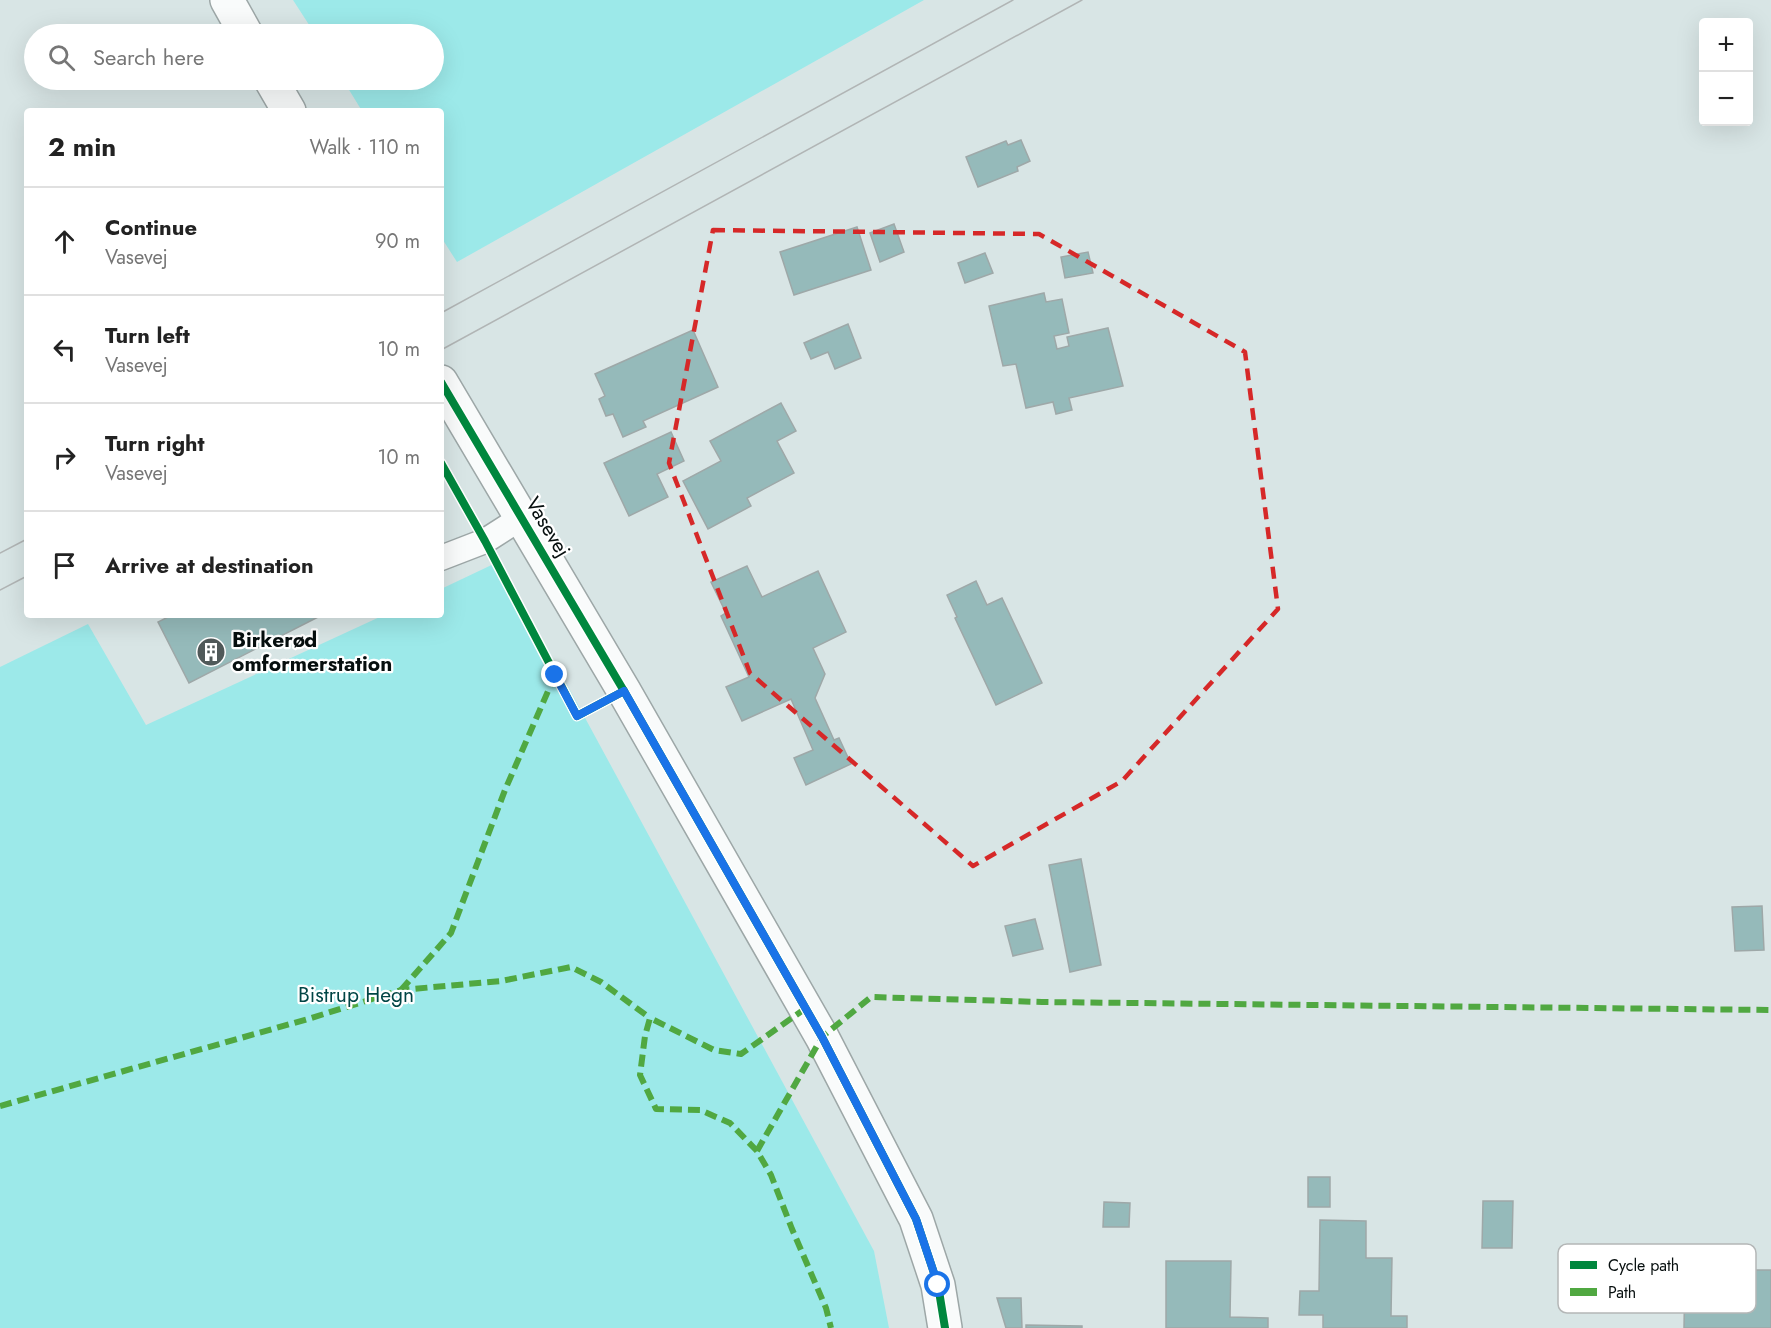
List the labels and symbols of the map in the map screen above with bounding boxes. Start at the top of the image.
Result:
street label: Vasevej [518,491,578,563]
place label: Birkerød omformerstation [232,625,392,679]
building icon: Birkerød omformerstation [195,636,227,668]
route end [541,661,567,687]
park label: Bistrup Hegn [298,980,414,1010]
legend [1558,1244,1756,1313]
text: Cycle path [1608,1254,1679,1277]
route start [924,1271,950,1297]
text: Path [1608,1281,1636,1304]

